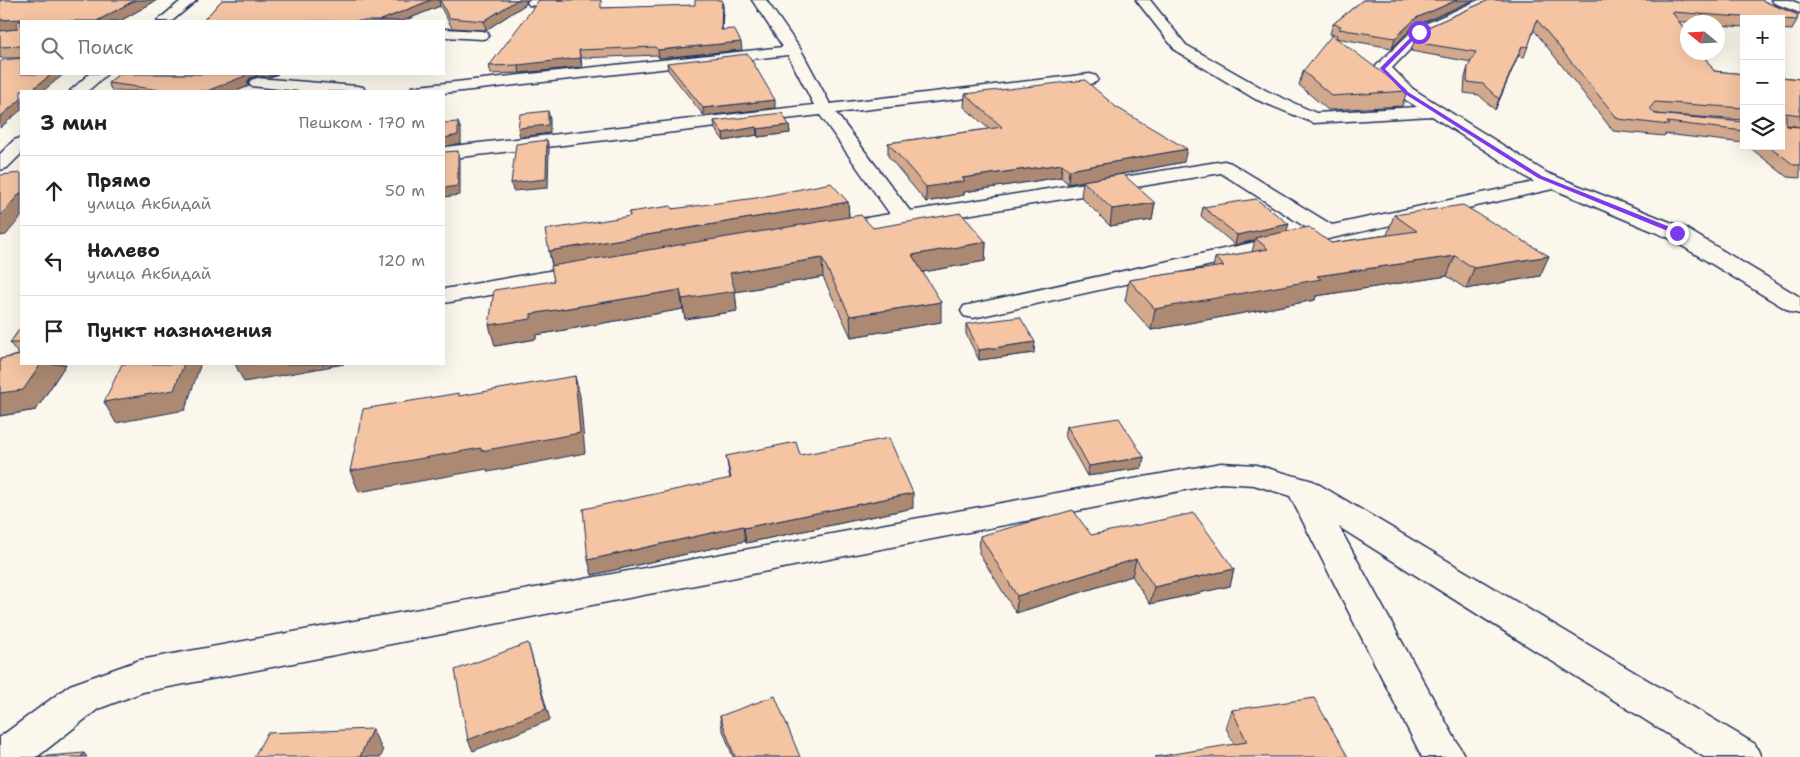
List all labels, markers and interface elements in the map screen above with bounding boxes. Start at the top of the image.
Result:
north arrow [1680,15,1725,60]
map controls [1740,15,1785,150]
button: + [1740,15,1785,60]
search box [20,20,445,75]
route start [1408,21,1431,44]
icon: search [38,34,66,62]
text: Поиск [78,35,133,60]
button: − [1740,60,1785,105]
button: layers [1740,105,1785,150]
text: 3 мин [40,109,107,137]
text: Пешком · 170 m [299,112,425,133]
text: Прямо [87,168,151,193]
icon: ahead [40,177,68,205]
text: 50 m [385,180,425,201]
text: улица Акбидай [87,193,211,214]
route end [1666,222,1689,245]
text: Налево [87,238,160,263]
icon: left [40,247,68,275]
text: 120 m [378,250,425,271]
text: улица Акбидай [87,263,211,284]
icon: arrive [40,317,68,345]
text: Пункт назначения [87,318,272,343]

